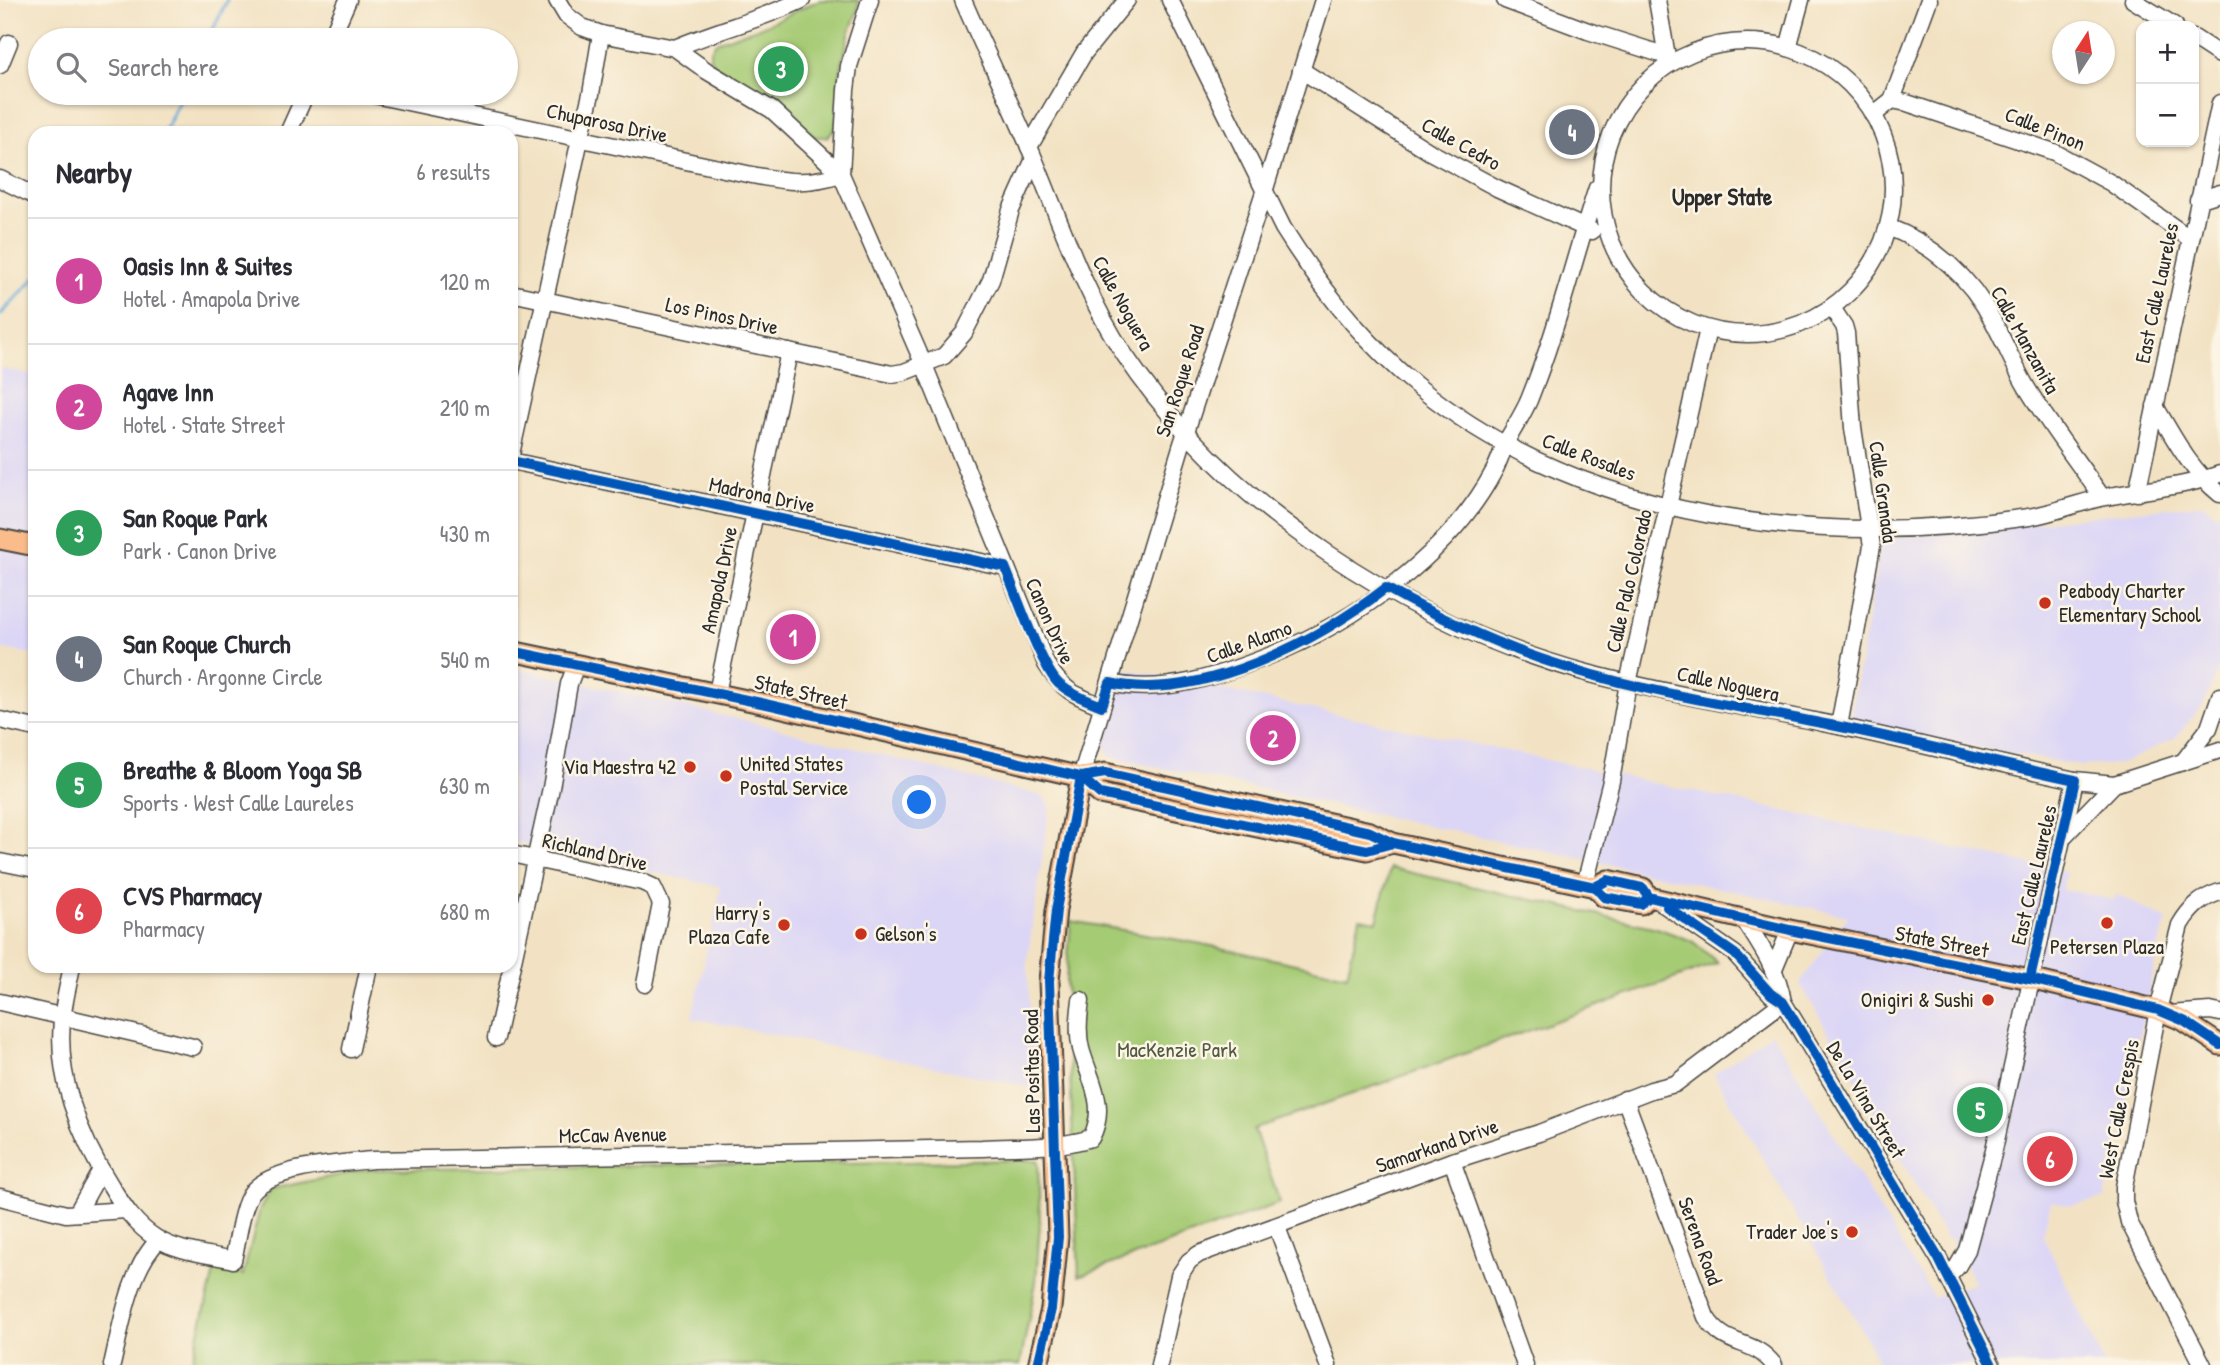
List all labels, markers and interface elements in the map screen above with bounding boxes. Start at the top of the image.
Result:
north arrow [2052,21,2115,84]
map controls [2136,21,2199,147]
button: + [2136,21,2199,84]
search box [28,28,518,105]
pin: 3 [758,43,804,95]
icon: search [52,48,90,86]
text: Search here [108,49,219,84]
button: − [2136,84,2199,147]
street label: Chuparosa Drive [544,96,670,149]
street label: Calle Pinon [2001,99,2090,158]
pin: 4 [1549,106,1595,158]
street label: Calle Cedro [1416,110,1506,177]
text: Nearby [56,152,132,192]
text: 6 results [417,156,490,187]
district label: Upper State [1672,181,1773,213]
street label: East Calle Laureles [2128,220,2186,366]
text: Oasis Inn & Suites [123,248,292,283]
street label: Calle Noguera [1086,250,1161,355]
text: 1 [75,266,83,297]
text: 120 m [440,266,490,297]
street label: Calle Manzanita [1984,281,2067,399]
text: Hotel · Amapola Drive [123,283,300,314]
street label: Los Pinos Drive [663,289,781,342]
street label: San Roque Road [1148,321,1211,440]
text: Agave Inn [123,374,214,409]
text: 2 [74,392,84,423]
text: 210 m [440,392,490,423]
text: Hotel · State Street [123,409,285,440]
street label: Calle Rosales [1538,425,1640,488]
street label: Calle Granada [1862,439,1905,545]
street label: Madrona Drive [706,469,818,520]
text: San Roque Park [123,500,267,535]
street label: Calle Palo Colorado [1598,506,1659,655]
text: 3 [74,518,84,549]
text: 430 m [440,518,490,549]
street label: Amapola Drive [693,524,744,636]
text: Park · Canon Drive [123,535,277,566]
street label: Canon Drive [1019,573,1082,669]
place label: Peabody Charter Elementary School [2059,576,2201,629]
marker: Peabody Charter Elementary School [2037,595,2053,611]
pin: 1 [770,611,816,663]
street label: Calle Alamo [1202,613,1296,670]
text: San Roque Church [123,626,291,661]
text: 4 [75,644,83,675]
text: 540 m [440,644,490,675]
street label: Calle Noguera [1674,659,1782,709]
text: Church · Argonne Circle [123,661,323,692]
street label: State Street [752,667,851,716]
pin: 2 [1250,712,1296,764]
place label: United States Postal Service [740,749,848,802]
text: Breathe & Bloom Yoga SB [123,752,362,787]
place label: Via Maestra 42 [563,752,676,781]
marker: Via Maestra 42 [682,759,698,775]
marker: United States Postal Service [718,768,734,784]
text: 5 [74,770,84,801]
text: 630 m [439,770,490,801]
your location [902,785,936,819]
text: Sports · West Calle Laureles [123,787,354,818]
street label: East Calle Laureles [2003,802,2064,948]
street label: Richland Drive [540,825,651,878]
text: CVS Pharmacy [123,878,262,913]
text: 6 [74,896,84,927]
text: 680 m [440,896,490,927]
place label: Harry's Plaza Cafe [688,898,770,951]
text: Pharmacy [123,913,205,944]
marker: Petersen Plaza [2099,915,2115,931]
marker: Harry's Plaza Cafe [776,917,792,933]
street label: State Street [1893,918,1992,965]
place label: Gelson's [875,919,937,948]
marker: Gelson's [853,926,869,942]
place label: Petersen Plaza [2050,932,2164,961]
place label: Onigiri & Sushi [1861,985,1974,1014]
marker: Onigiri & Sushi [1980,992,1996,1008]
street label: Las Positas Road [1016,1009,1047,1133]
park label: MacKenzie Park [1117,1035,1237,1064]
street label: De La Vina Street [1820,1036,1913,1164]
street label: West Calle Crespis [2091,1037,2146,1181]
pin: 5 [1957,1084,2003,1136]
street label: Samarkand Drive [1372,1111,1502,1180]
street label: McCaw Avenue [559,1119,667,1150]
pin: 6 [2027,1133,2073,1185]
street label: Serena Road [1671,1193,1730,1289]
place label: Trader Joe's [1746,1217,1838,1246]
marker: Trader Joe's [1844,1224,1860,1240]

